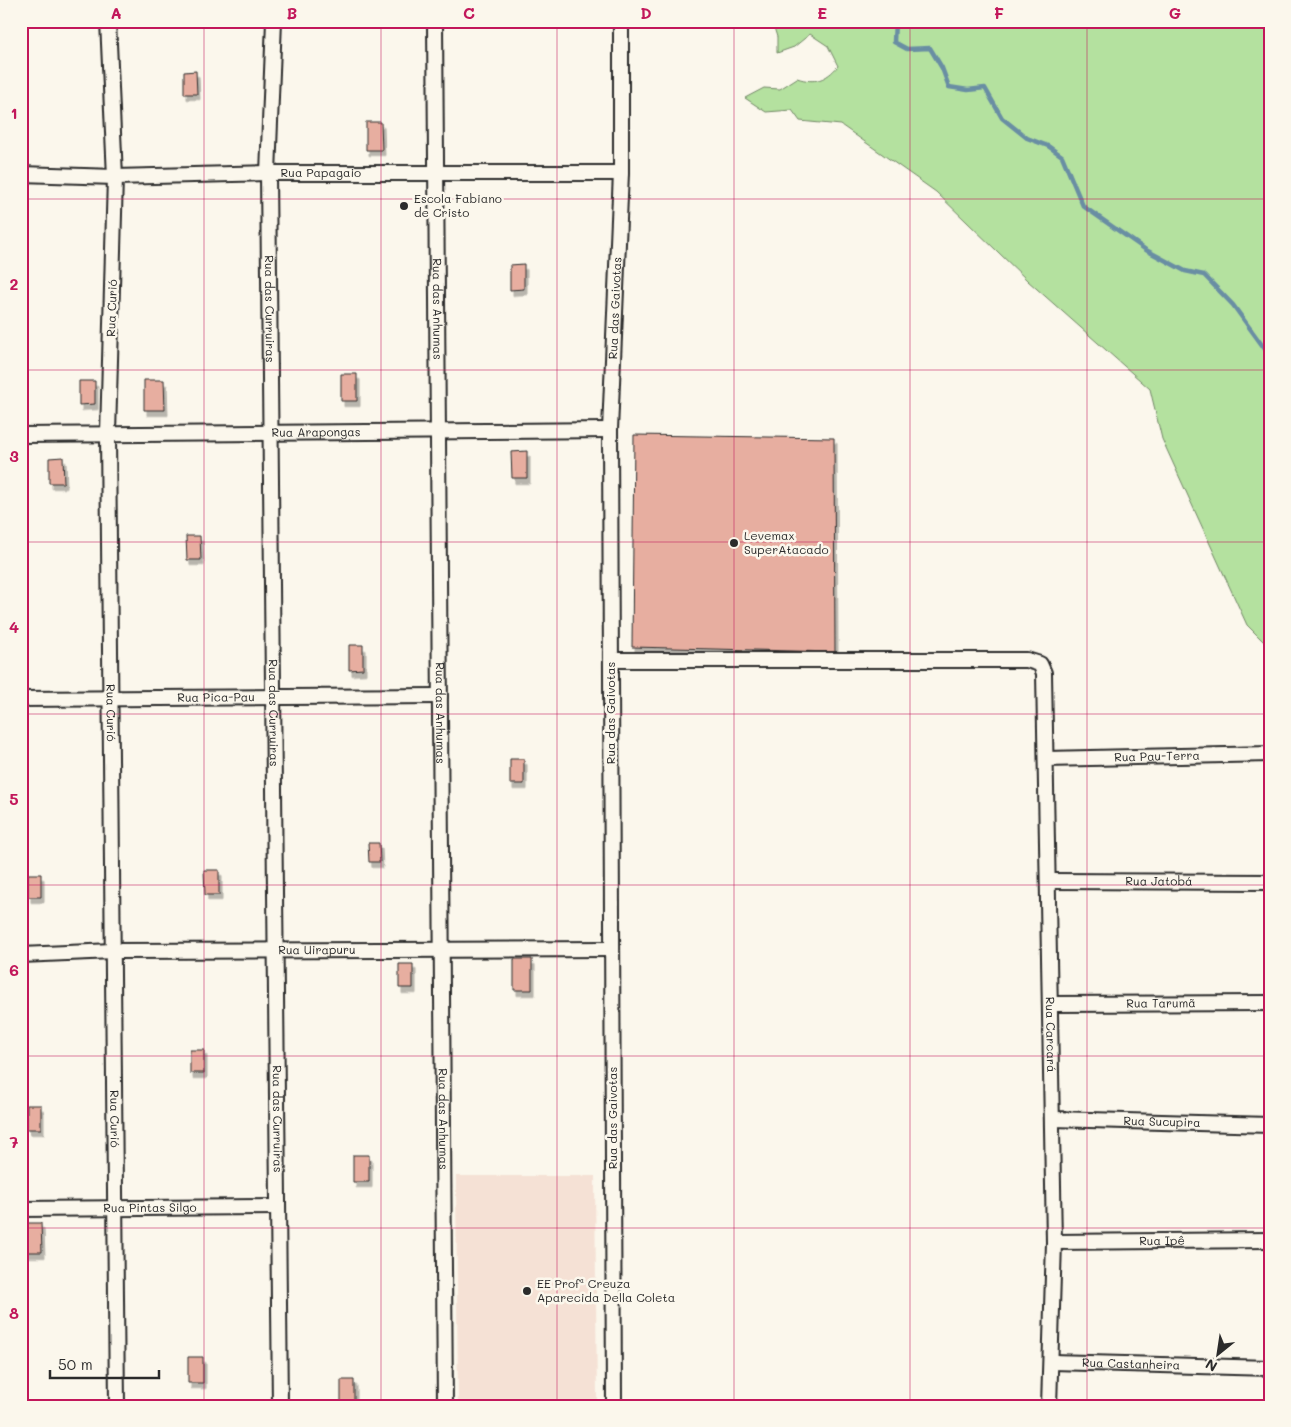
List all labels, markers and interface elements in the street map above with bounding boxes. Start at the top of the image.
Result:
text: A [110,2,122,23]
text: B [287,2,297,23]
text: C [463,2,475,23]
text: D [640,2,652,23]
text: E [817,2,827,23]
text: F [994,2,1004,23]
text: G [1169,2,1181,23]
text: 1 [10,102,18,123]
street label: Rua Papagaio [281,164,361,180]
place label: Escola Fabiano de Cristo [414,190,502,220]
marker: Escola Fabiano de Cristo [398,200,410,212]
street label: Rua das Curruiras [262,255,279,363]
street label: Rua das Gaivotas [604,256,624,360]
street label: Rua das Anhumas [430,258,446,360]
text: 2 [10,273,19,294]
street label: Rua Curió [102,279,120,337]
street label: Rua Arapongas [271,423,361,440]
text: 3 [9,445,19,466]
place label: Levemax SuperAtacado [744,527,829,557]
marker: Levemax SuperAtacado [728,537,740,549]
text: 4 [9,616,19,637]
street label: Rua das Curruiras [266,659,283,767]
street label: Rua das Anhumas [433,662,449,764]
street label: Rua das Gaivotas [602,662,618,764]
street label: Rua Curió [103,684,120,742]
street label: Rua Pica-Pau [177,688,255,705]
street label: Rua Pau-Terra [1114,747,1200,764]
text: 5 [9,788,19,809]
street label: Rua Jatobá [1125,872,1193,889]
street label: Rua Uirapuru [278,941,356,957]
text: 6 [9,959,19,980]
street label: Rua Tarumã [1126,994,1196,1011]
street label: Rua Carcará [1043,996,1060,1072]
street label: Rua das Curruiras [270,1065,287,1173]
street label: Rua das Gaivotas [604,1067,620,1169]
street label: Rua das Anhumas [436,1068,452,1170]
street label: Rua Curió [107,1090,124,1148]
street label: Rua Sucupira [1123,1112,1201,1130]
text: 7 [10,1131,19,1152]
street label: Rua Pintas Silgo [103,1199,197,1215]
street label: Rua Ipê [1139,1232,1185,1248]
place label: EE Profª Creuza Aparecida Della Coleta [537,1275,675,1305]
marker: EE Profª Creuza Aparecida Della Coleta [521,1285,533,1297]
text: 8 [9,1302,19,1323]
north arrow [1194,1330,1244,1380]
scale bar [50,1347,159,1379]
text: 50 m [58,1354,93,1374]
street label: Rua Castanheira [1082,1354,1180,1373]
text: N [1202,1355,1221,1377]

